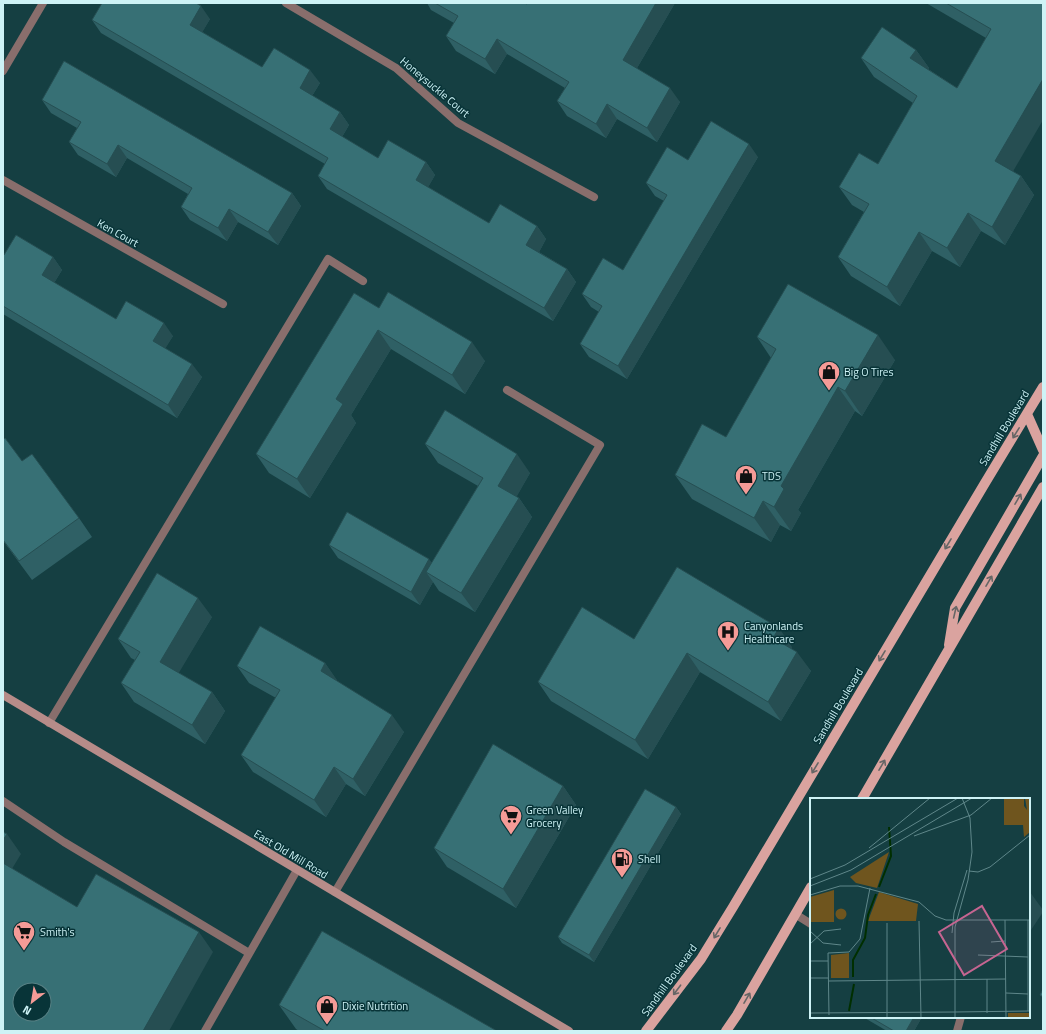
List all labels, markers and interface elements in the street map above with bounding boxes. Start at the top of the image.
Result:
street label: Honeysuckle Court [397,53,473,121]
street label: Ken Court [94,215,142,251]
shop icon: Big O Tires [816,359,842,392]
place label: Big O Tires [844,364,894,380]
street label: Sandhill Boulevard [975,387,1033,469]
one-way arrow [1011,427,1019,439]
shop icon: TDS [733,463,759,496]
place label: TDS [762,468,781,484]
one-way arrow [1014,493,1022,505]
one-way arrow [944,538,952,550]
one-way arrow [985,575,993,587]
one-way arrow [951,606,959,619]
place label: Canyonlands Healthcare [744,618,803,647]
hospital icon: Canyonlands Healthcare [715,619,741,652]
one-way arrow [877,650,885,662]
street label: Sandhill Boulevard [809,665,867,747]
one-way arrow [878,759,886,771]
one-way arrow [811,762,819,774]
inset map [810,798,1030,1018]
place label: Green Valley Grocery [526,802,584,831]
supermarket icon: Green Valley Grocery [498,803,524,836]
street label: East Old Mill Road [251,826,331,883]
fuel station icon: Shell [609,846,635,879]
place label: Shell [638,851,661,867]
supermarket icon: Smith's [11,919,37,952]
place label: Smith's [40,924,75,940]
one-way arrow [712,927,720,939]
street label: Sandhill Boulevard [637,941,701,1019]
north arrow [12,982,52,1022]
one-way arrow [673,984,681,995]
one-way arrow [743,992,751,1004]
shop icon: Dixie Nutrition [314,993,340,1026]
place label: Dixie Nutrition [342,998,408,1014]
text: N [19,1002,34,1019]

